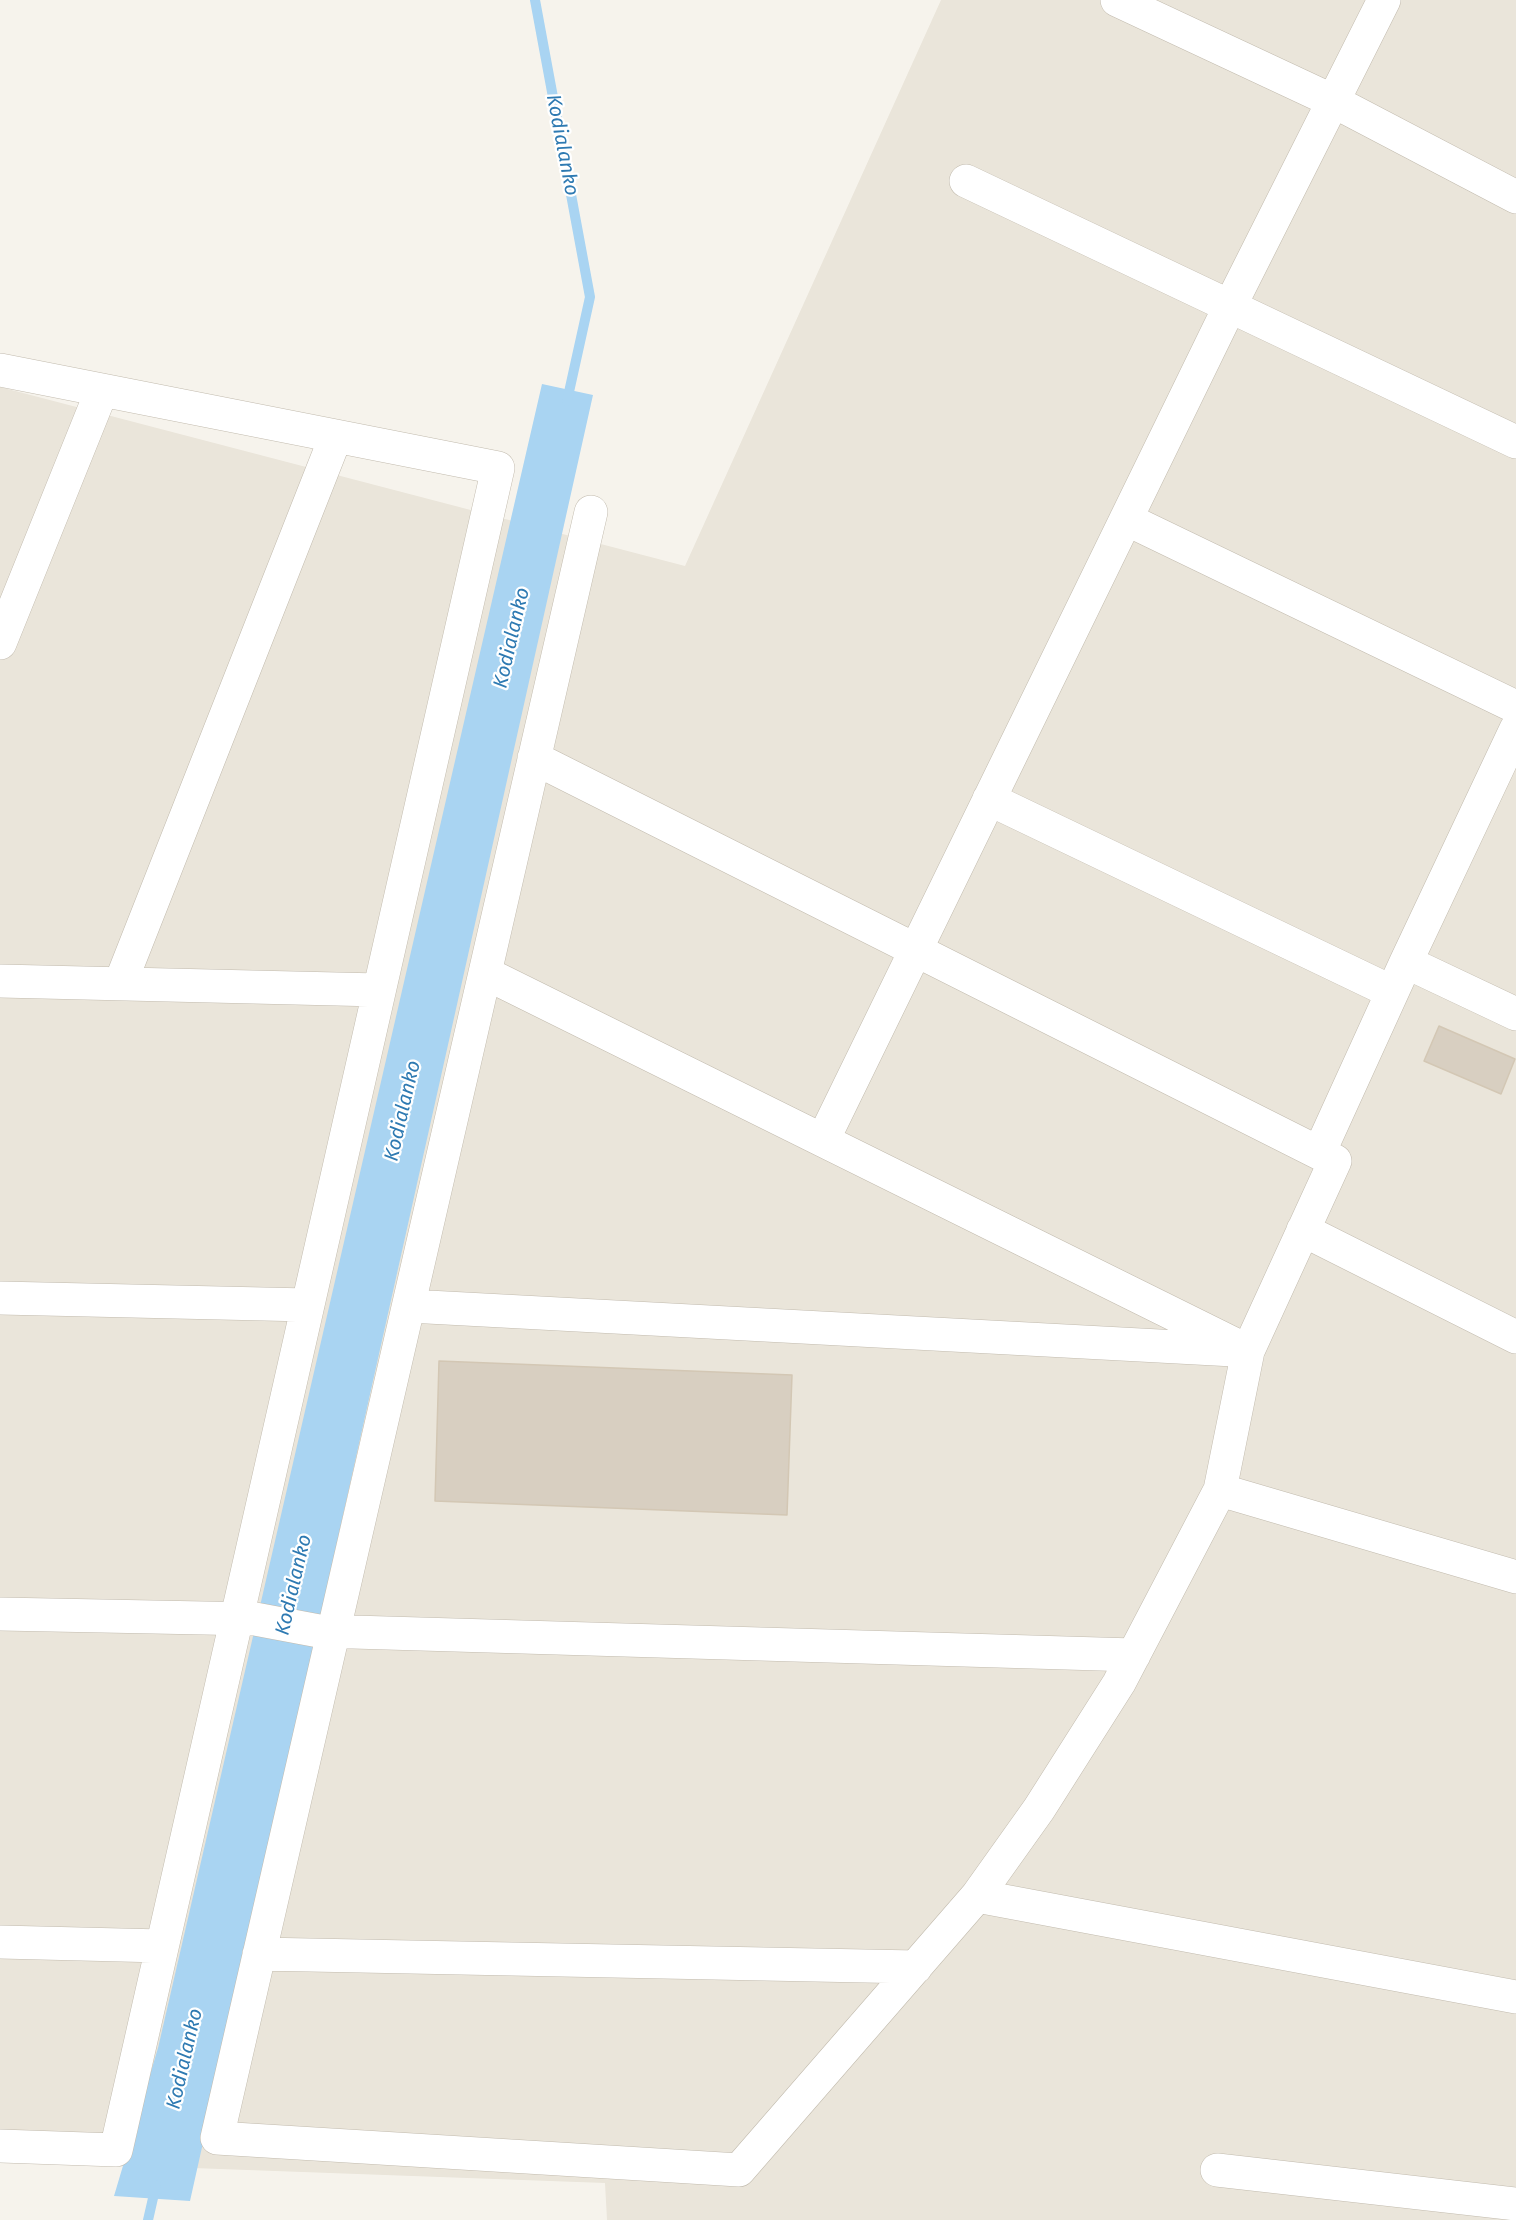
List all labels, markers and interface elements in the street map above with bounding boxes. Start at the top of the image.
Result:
water label: Kodialanko [540,92,584,198]
water label: Kodialanko [489,585,535,691]
water label: Kodialanko [380,1058,426,1164]
water label: Kodialanko [271,1532,317,1638]
water label: Kodialanko [162,2006,208,2112]

